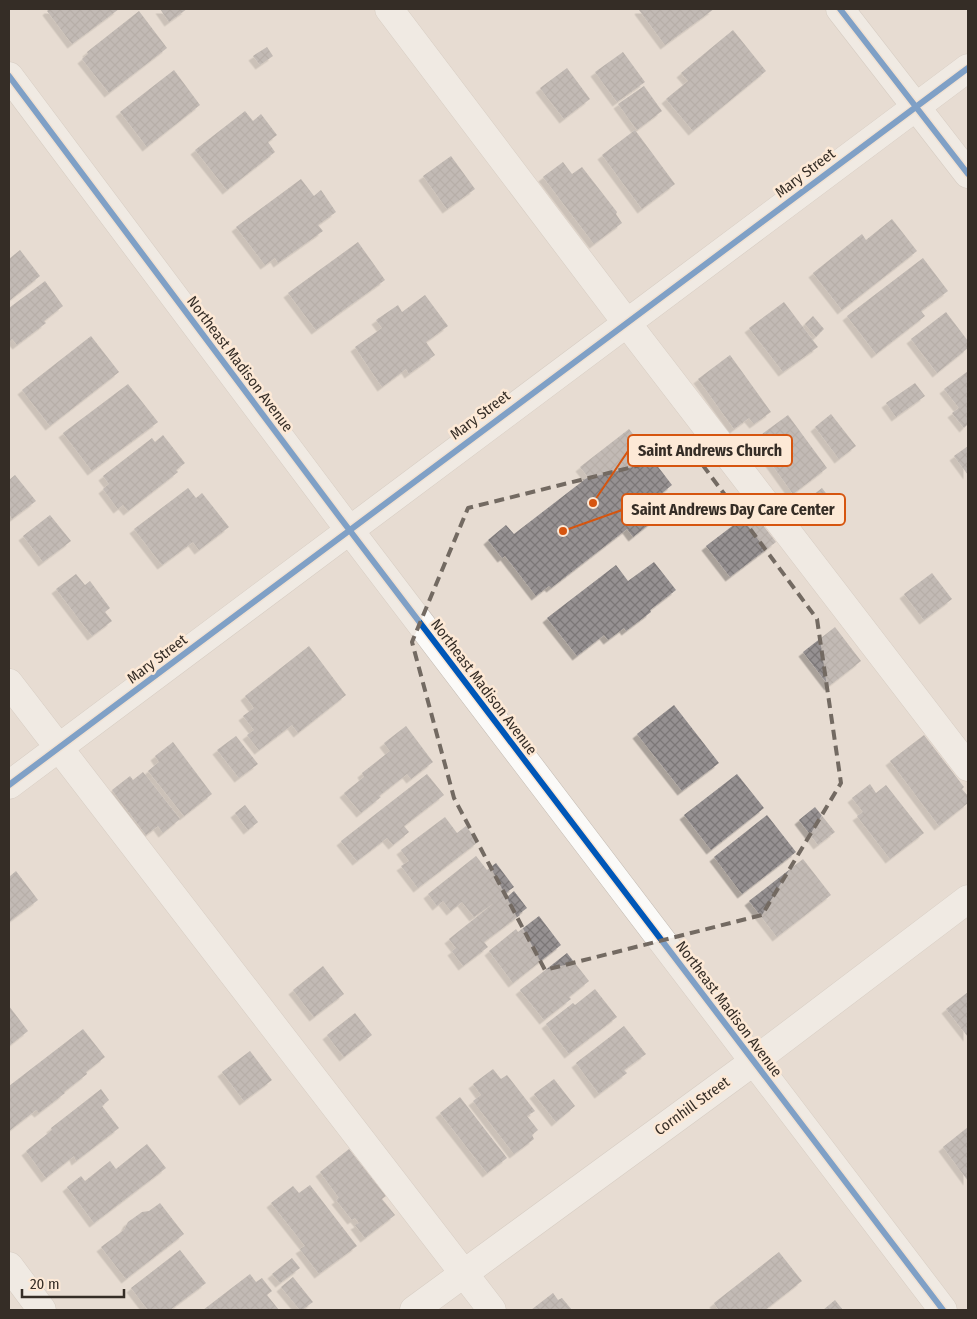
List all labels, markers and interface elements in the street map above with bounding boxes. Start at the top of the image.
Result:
street label: Mary Street [771,145,839,201]
street label: Northeast Madison Avenue [183,293,297,435]
street label: Mary Street [446,387,514,443]
callout: Saint Andrews Church [628,435,792,466]
text: Saint Andrews Church [638,441,782,460]
callout: Saint Andrews Day Care Center [622,494,845,525]
text: Saint Andrews Day Care Center [631,500,835,519]
street label: Northeast Madison Avenue [427,616,541,758]
street label: Mary Street [123,631,191,687]
street label: Northeast Madison Avenue [672,938,786,1080]
street label: Cornhill Street [651,1073,733,1139]
scale bar [22,1266,125,1298]
text: 20 m [30,1275,60,1293]

